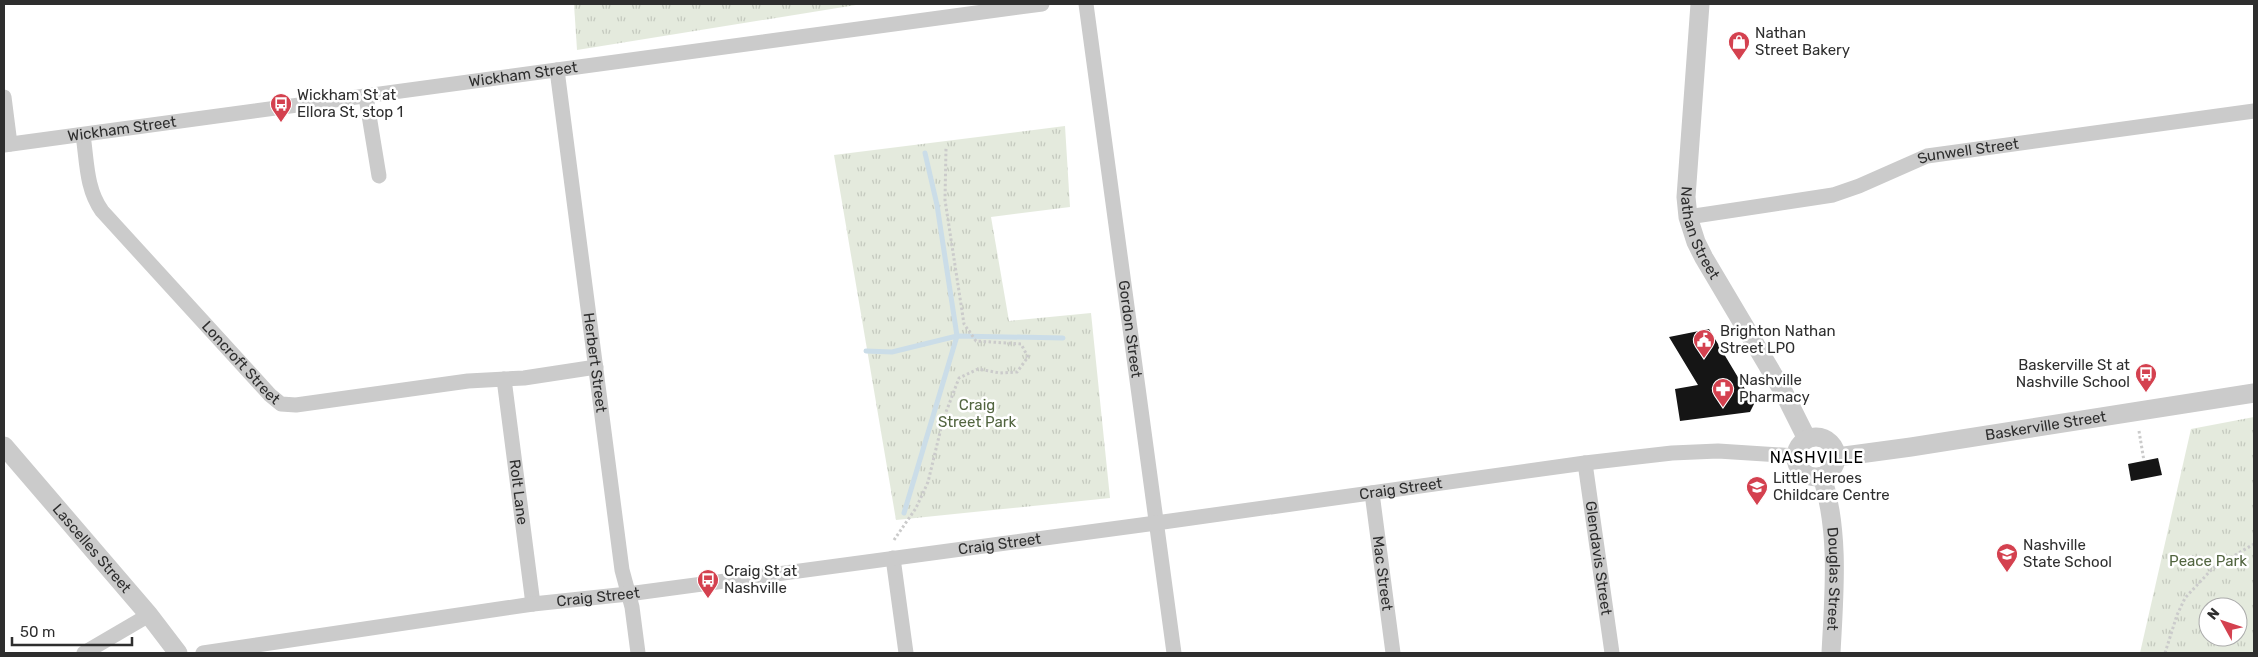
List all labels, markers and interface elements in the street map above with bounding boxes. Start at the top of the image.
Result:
place label: Nathan Street Bakery [1755,24,1850,59]
shop icon: Nathan Street Bakery [1727,30,1751,61]
street label: Wickham Street [468,58,579,91]
place label: Wickham St at Ellora St, stop 1 [297,86,403,121]
bus stop icon: Wickham St at Ellora St, stop 1 [269,92,293,123]
street label: Wickham Street [66,113,178,145]
street label: Sunwell Street [1915,134,2020,168]
street label: Nathan Street [1677,186,1724,283]
street label: Gordon Street [1115,279,1146,379]
street label: Herbert Street [580,311,610,414]
street label: Loncroft Street [198,317,284,408]
place label: Brighton Nathan Street LPO [1720,322,1836,357]
public building icon: Brighton Nathan Street LPO [1692,328,1716,359]
place label: Baskerville St at Nashville School [2016,356,2130,391]
bus stop icon: Baskerville St at Nashville School [2134,362,2158,393]
place label: Nashville Pharmacy [1739,371,1810,406]
pharmacy icon: Nashville Pharmacy [1711,377,1735,408]
park label: Craig Street Park [938,396,1016,431]
street label: Baskerville Street [1984,407,2108,444]
district label: NASHVILLE [1770,448,1864,467]
street label: Rolt Lane [505,458,532,526]
place label: Little Heroes Childcare Centre [1773,469,1890,504]
street label: Craig Street [1358,474,1443,503]
school or university icon: Little Heroes Childcare Centre [1745,475,1769,506]
street label: Lascelles Street [49,500,135,597]
street label: Glendavis Street [1581,500,1616,616]
street label: Douglas Street [1823,526,1843,631]
street label: Craig Street [957,530,1042,559]
street label: Mac Street [1369,535,1396,612]
place label: Nashville State School [2023,536,2112,571]
school or university icon: Nashville State School [1995,542,2019,573]
park label: Peace Park [2169,552,2247,570]
place label: Craig St at Nashville [724,562,797,597]
bus stop icon: Craig St at Nashville [696,568,720,599]
street label: Craig Street [556,584,641,610]
north arrow [2198,597,2248,647]
text: N [2204,605,2223,623]
scale bar [12,614,132,646]
text: 50 m [20,623,55,641]

